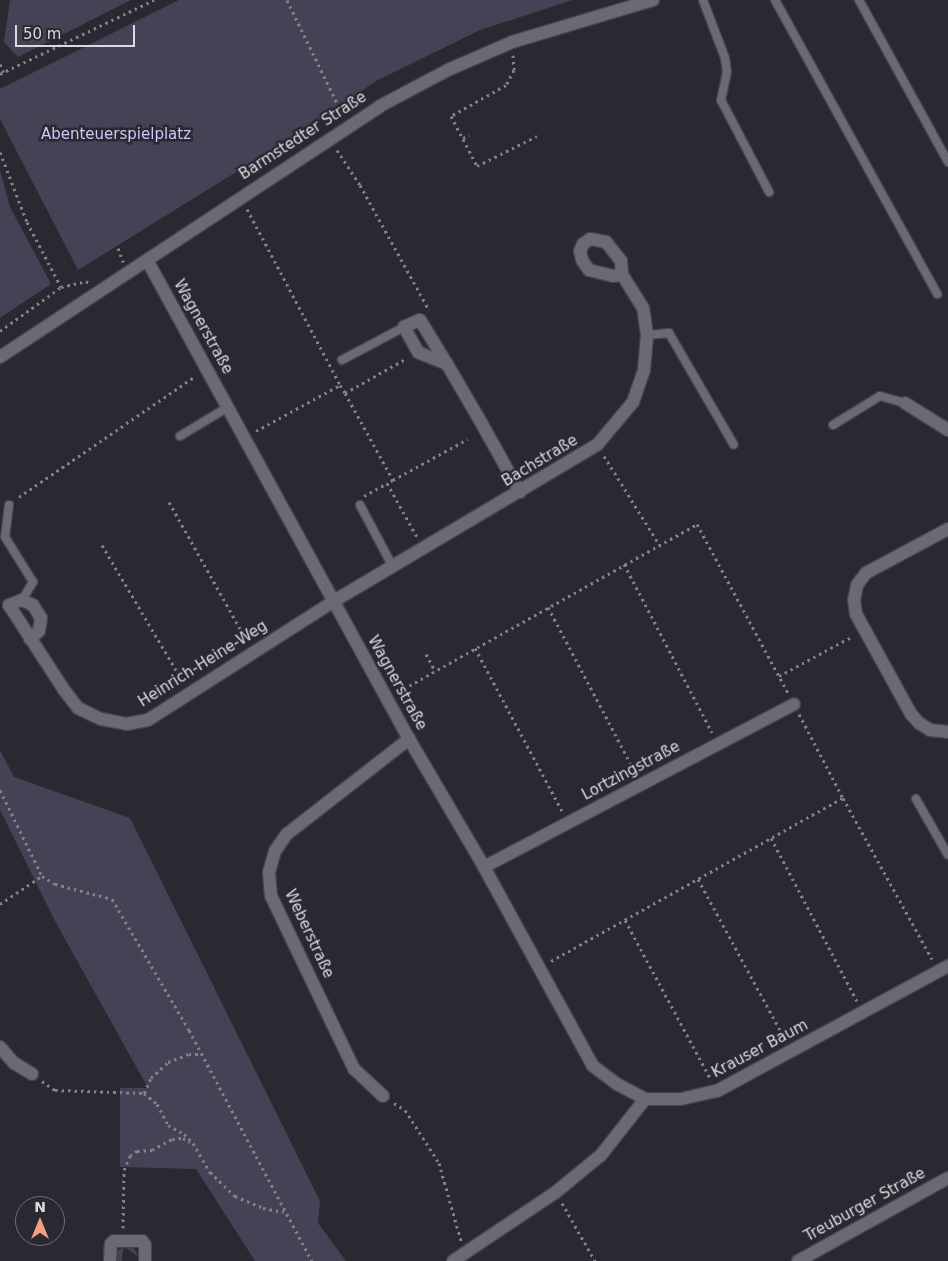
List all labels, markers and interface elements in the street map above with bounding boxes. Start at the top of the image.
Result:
scale bar [18,15,138,47]
text: 50 m [23,25,61,43]
street label: Barmstedter Straße [236,88,370,184]
park label: Abenteuerspielplatz [41,126,191,144]
street label: Wagnerstraße [170,277,236,377]
street label: Bachstraße [499,431,581,491]
street label: Heinrich-Heine-Weg [135,617,271,711]
street label: Wagnerstraße [364,633,430,733]
street label: Lortzingstraße [579,738,683,804]
street label: Weberstraße [281,887,337,981]
street label: Krauser Baum [709,1016,811,1082]
street label: Treuburger Straße [801,1164,929,1246]
north arrow [15,1196,65,1246]
text: N [34,1199,46,1215]

